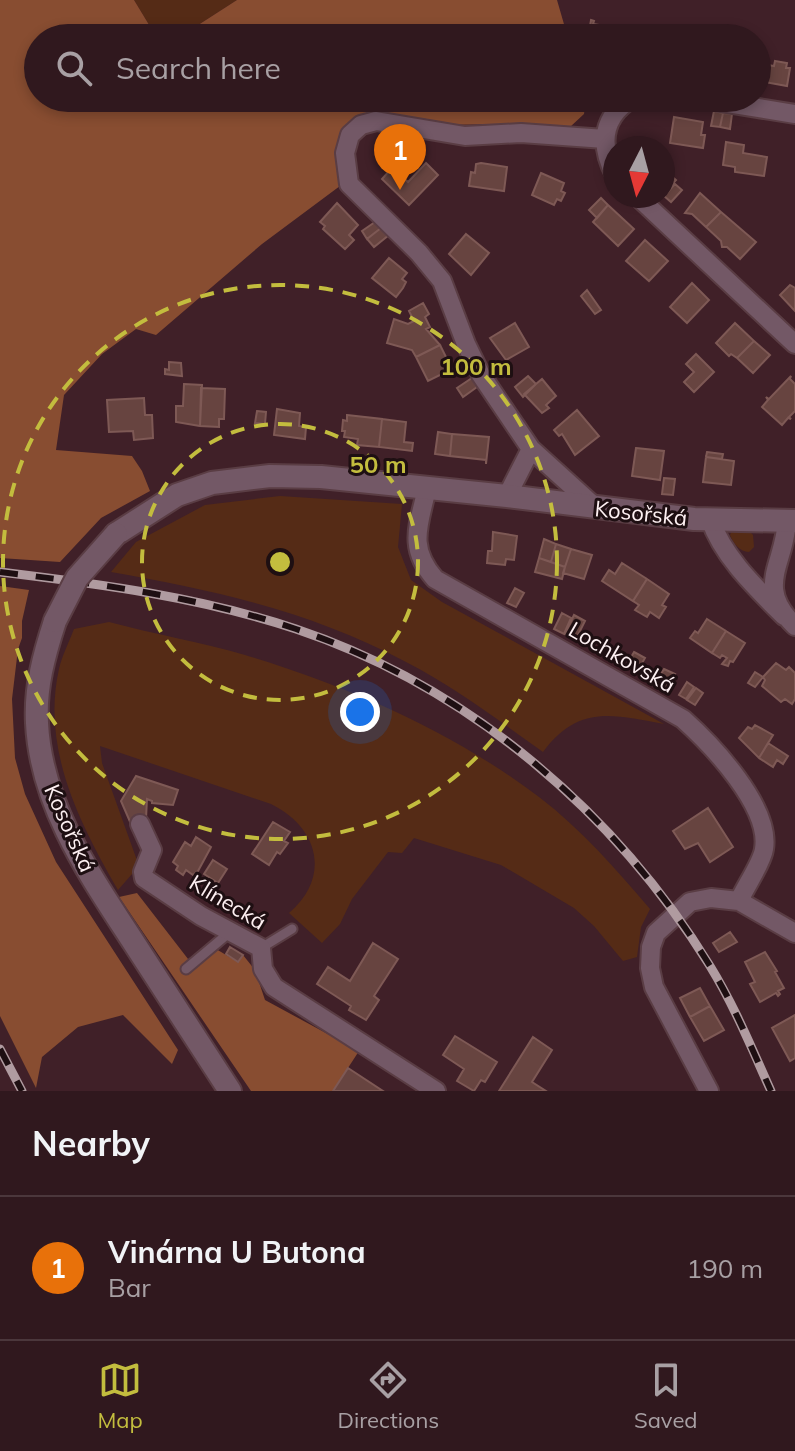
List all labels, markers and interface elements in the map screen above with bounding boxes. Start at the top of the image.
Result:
search box [24,24,771,112]
icon: search [52,46,96,90]
text: Search here [116,49,281,87]
pin: 1 [374,124,426,190]
north arrow [603,136,675,208]
text: 100 m [440,351,512,381]
text: 50 m [350,449,406,479]
street label: Kosořská [593,494,689,532]
centre of rings [266,548,294,576]
street label: Lochkovská [564,615,680,699]
your location [340,692,380,732]
street label: Kosořská [38,780,102,876]
street label: Klínecká [184,868,272,936]
text: Nearby [32,1122,150,1165]
text: Vinárna U Butona [108,1233,366,1271]
text: 1 [50,1252,66,1285]
text: 190 m [687,1252,763,1285]
text: Bar [108,1271,151,1304]
tab: Map [97,1358,143,1434]
tab: Directions [338,1358,439,1434]
tab: Saved [634,1358,698,1434]

